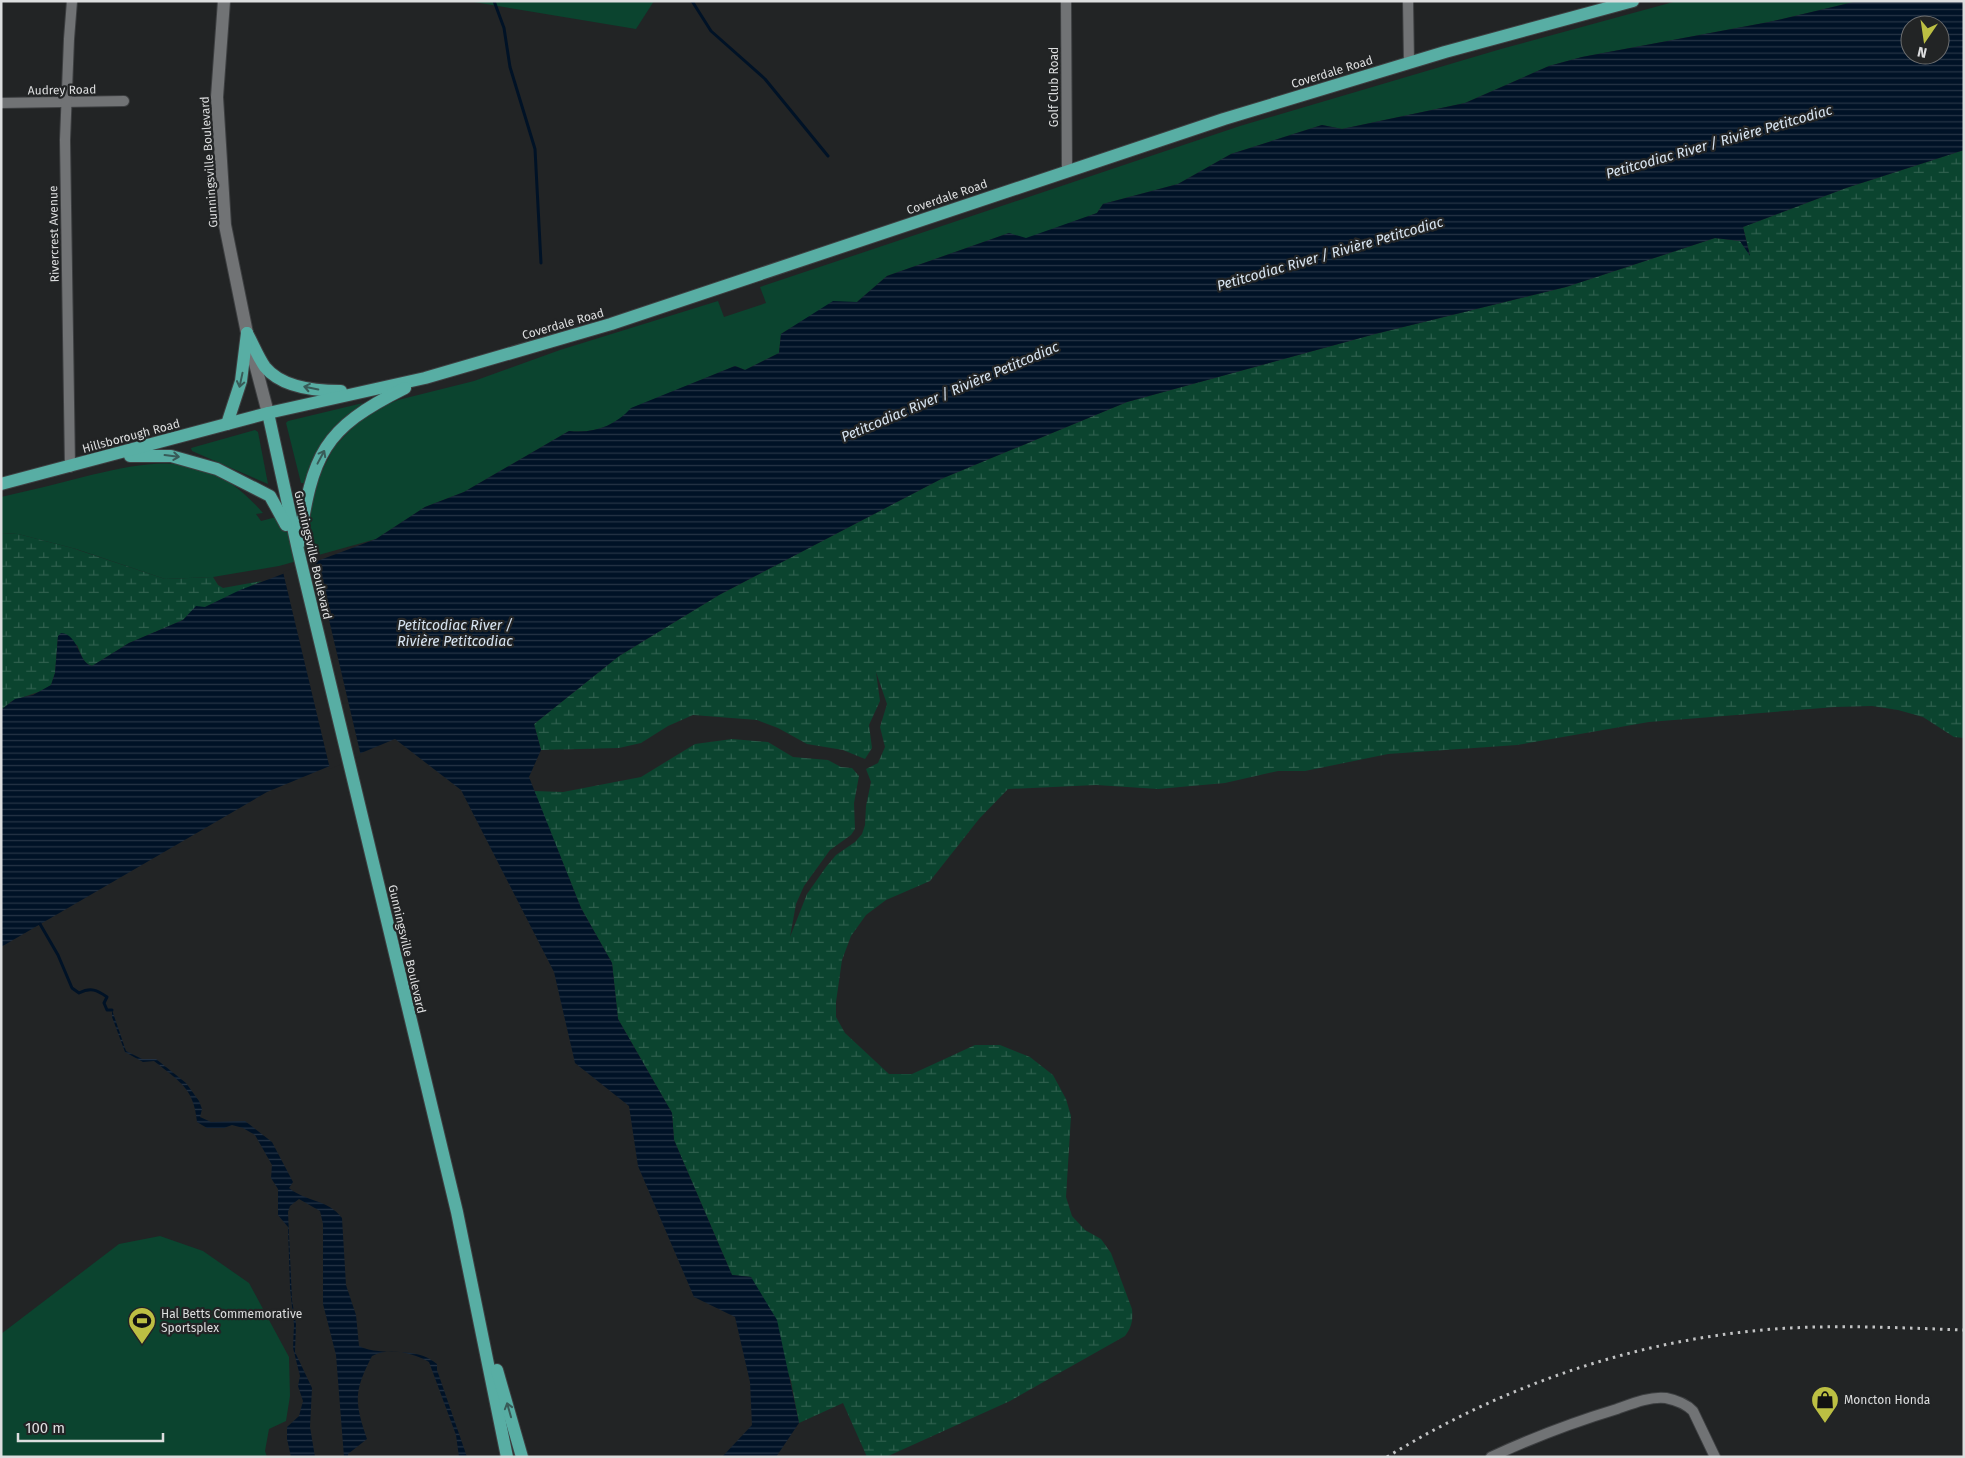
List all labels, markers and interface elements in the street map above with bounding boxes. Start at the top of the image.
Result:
north arrow [1900,15,1950,65]
text: N [1916,43,1929,62]
street label: Golf Club Road [1047,47,1061,127]
street label: Coverdale Road [1290,53,1374,91]
street label: Audrey Road [28,82,96,98]
street label: Gunningsville Boulevard [197,96,221,228]
water label: Petitcodiac River / Rivière Petitcodiac [1604,101,1835,183]
street label: Coverdale Road [905,177,989,217]
street label: Rivercrest Avenue [46,185,62,283]
water label: Petitcodiac River / Rivière Petitcodiac [1215,213,1446,295]
street label: Coverdale Road [520,306,606,342]
water label: Petitcodiac River / Rivière Petitcodiac [839,338,1062,446]
one-way arrow [236,371,245,387]
one-way arrow [304,383,320,393]
street label: Hillsborough Road [81,416,181,456]
one-way arrow [316,449,326,464]
one-way arrow [163,451,179,461]
street label: Gunningsville Boulevard [291,489,335,621]
water label: Petitcodiac River / Rivière Petitcodiac [397,617,513,650]
street label: Gunningsville Boulevard [385,883,429,1015]
sports icon: Hal Betts Commemorative Sportsplex [127,1306,157,1345]
place label: Hal Betts Commemorative Sportsplex [161,1307,302,1335]
shop icon: Moncton Honda [1810,1385,1840,1424]
place label: Moncton Honda [1844,1393,1930,1407]
one-way arrow [503,1402,513,1418]
scale bar [18,1410,162,1442]
text: 100 m [25,1419,65,1437]

